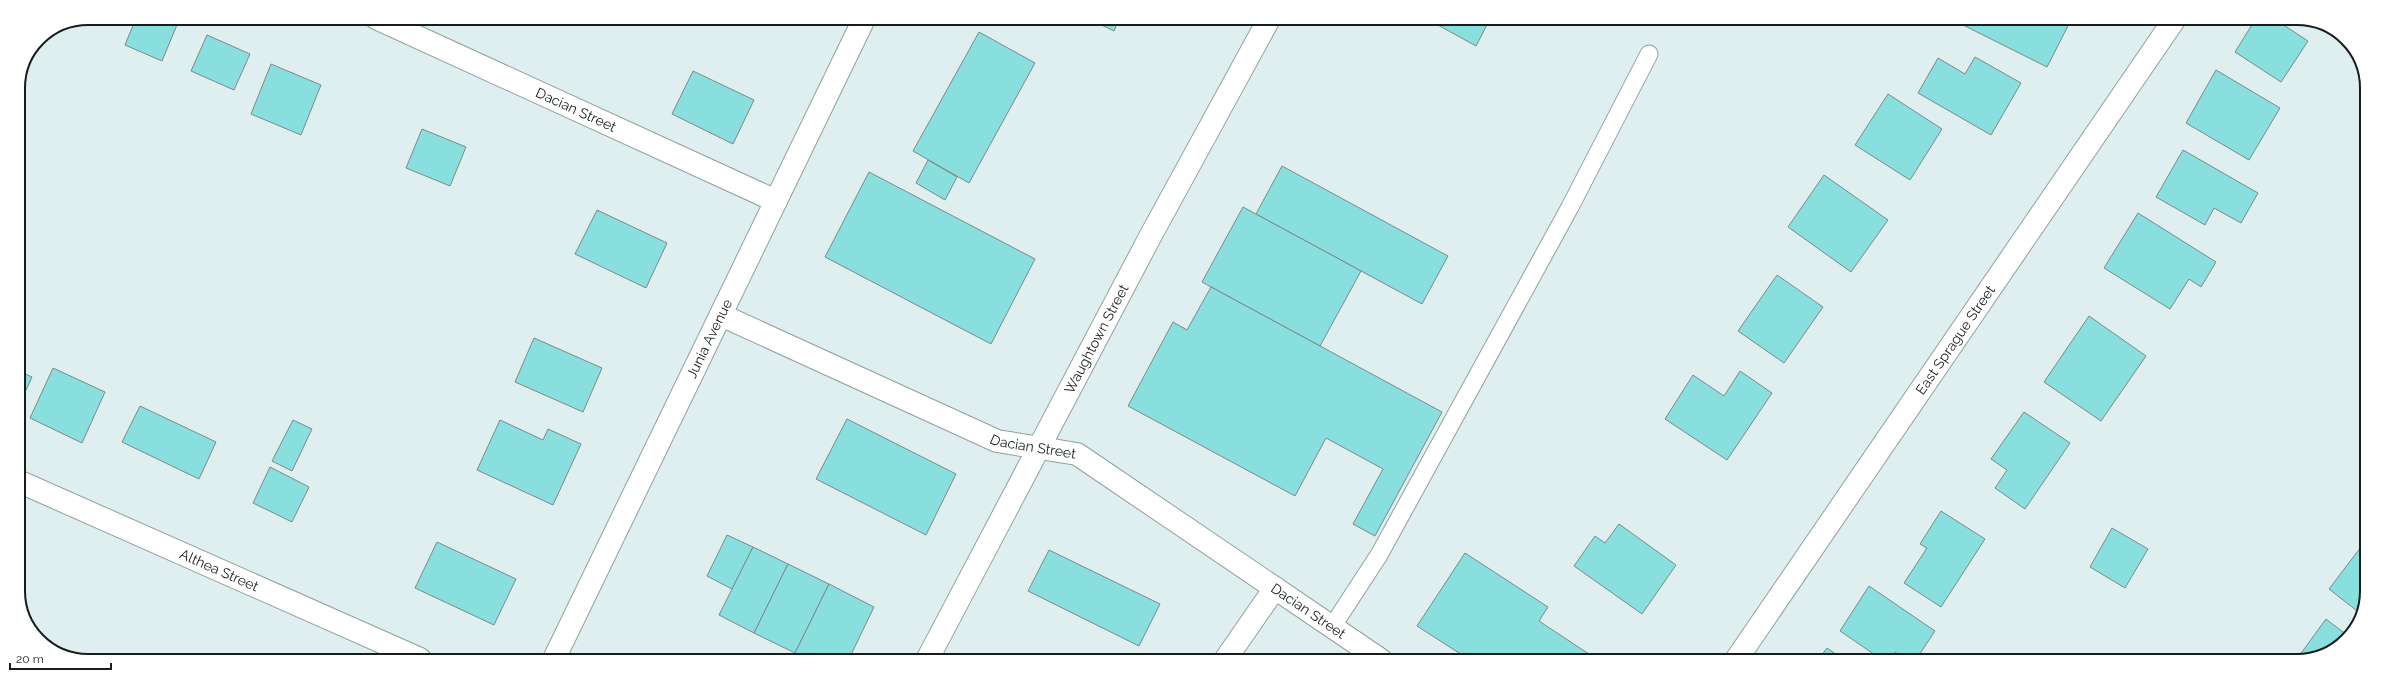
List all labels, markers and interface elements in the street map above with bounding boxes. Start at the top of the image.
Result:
street label: Dacian Street [533,84,619,135]
street label: Waughtown Street [1061,281,1132,396]
street label: East Sprague Street [1912,282,1998,397]
street label: Junia Avenue [683,296,735,381]
street label: Dacian Street [988,431,1077,462]
street label: Althea Street [177,546,261,595]
street label: Dacian Street [1268,580,1349,642]
scale bar [10,645,111,671]
text: 20 m [16,652,44,666]

